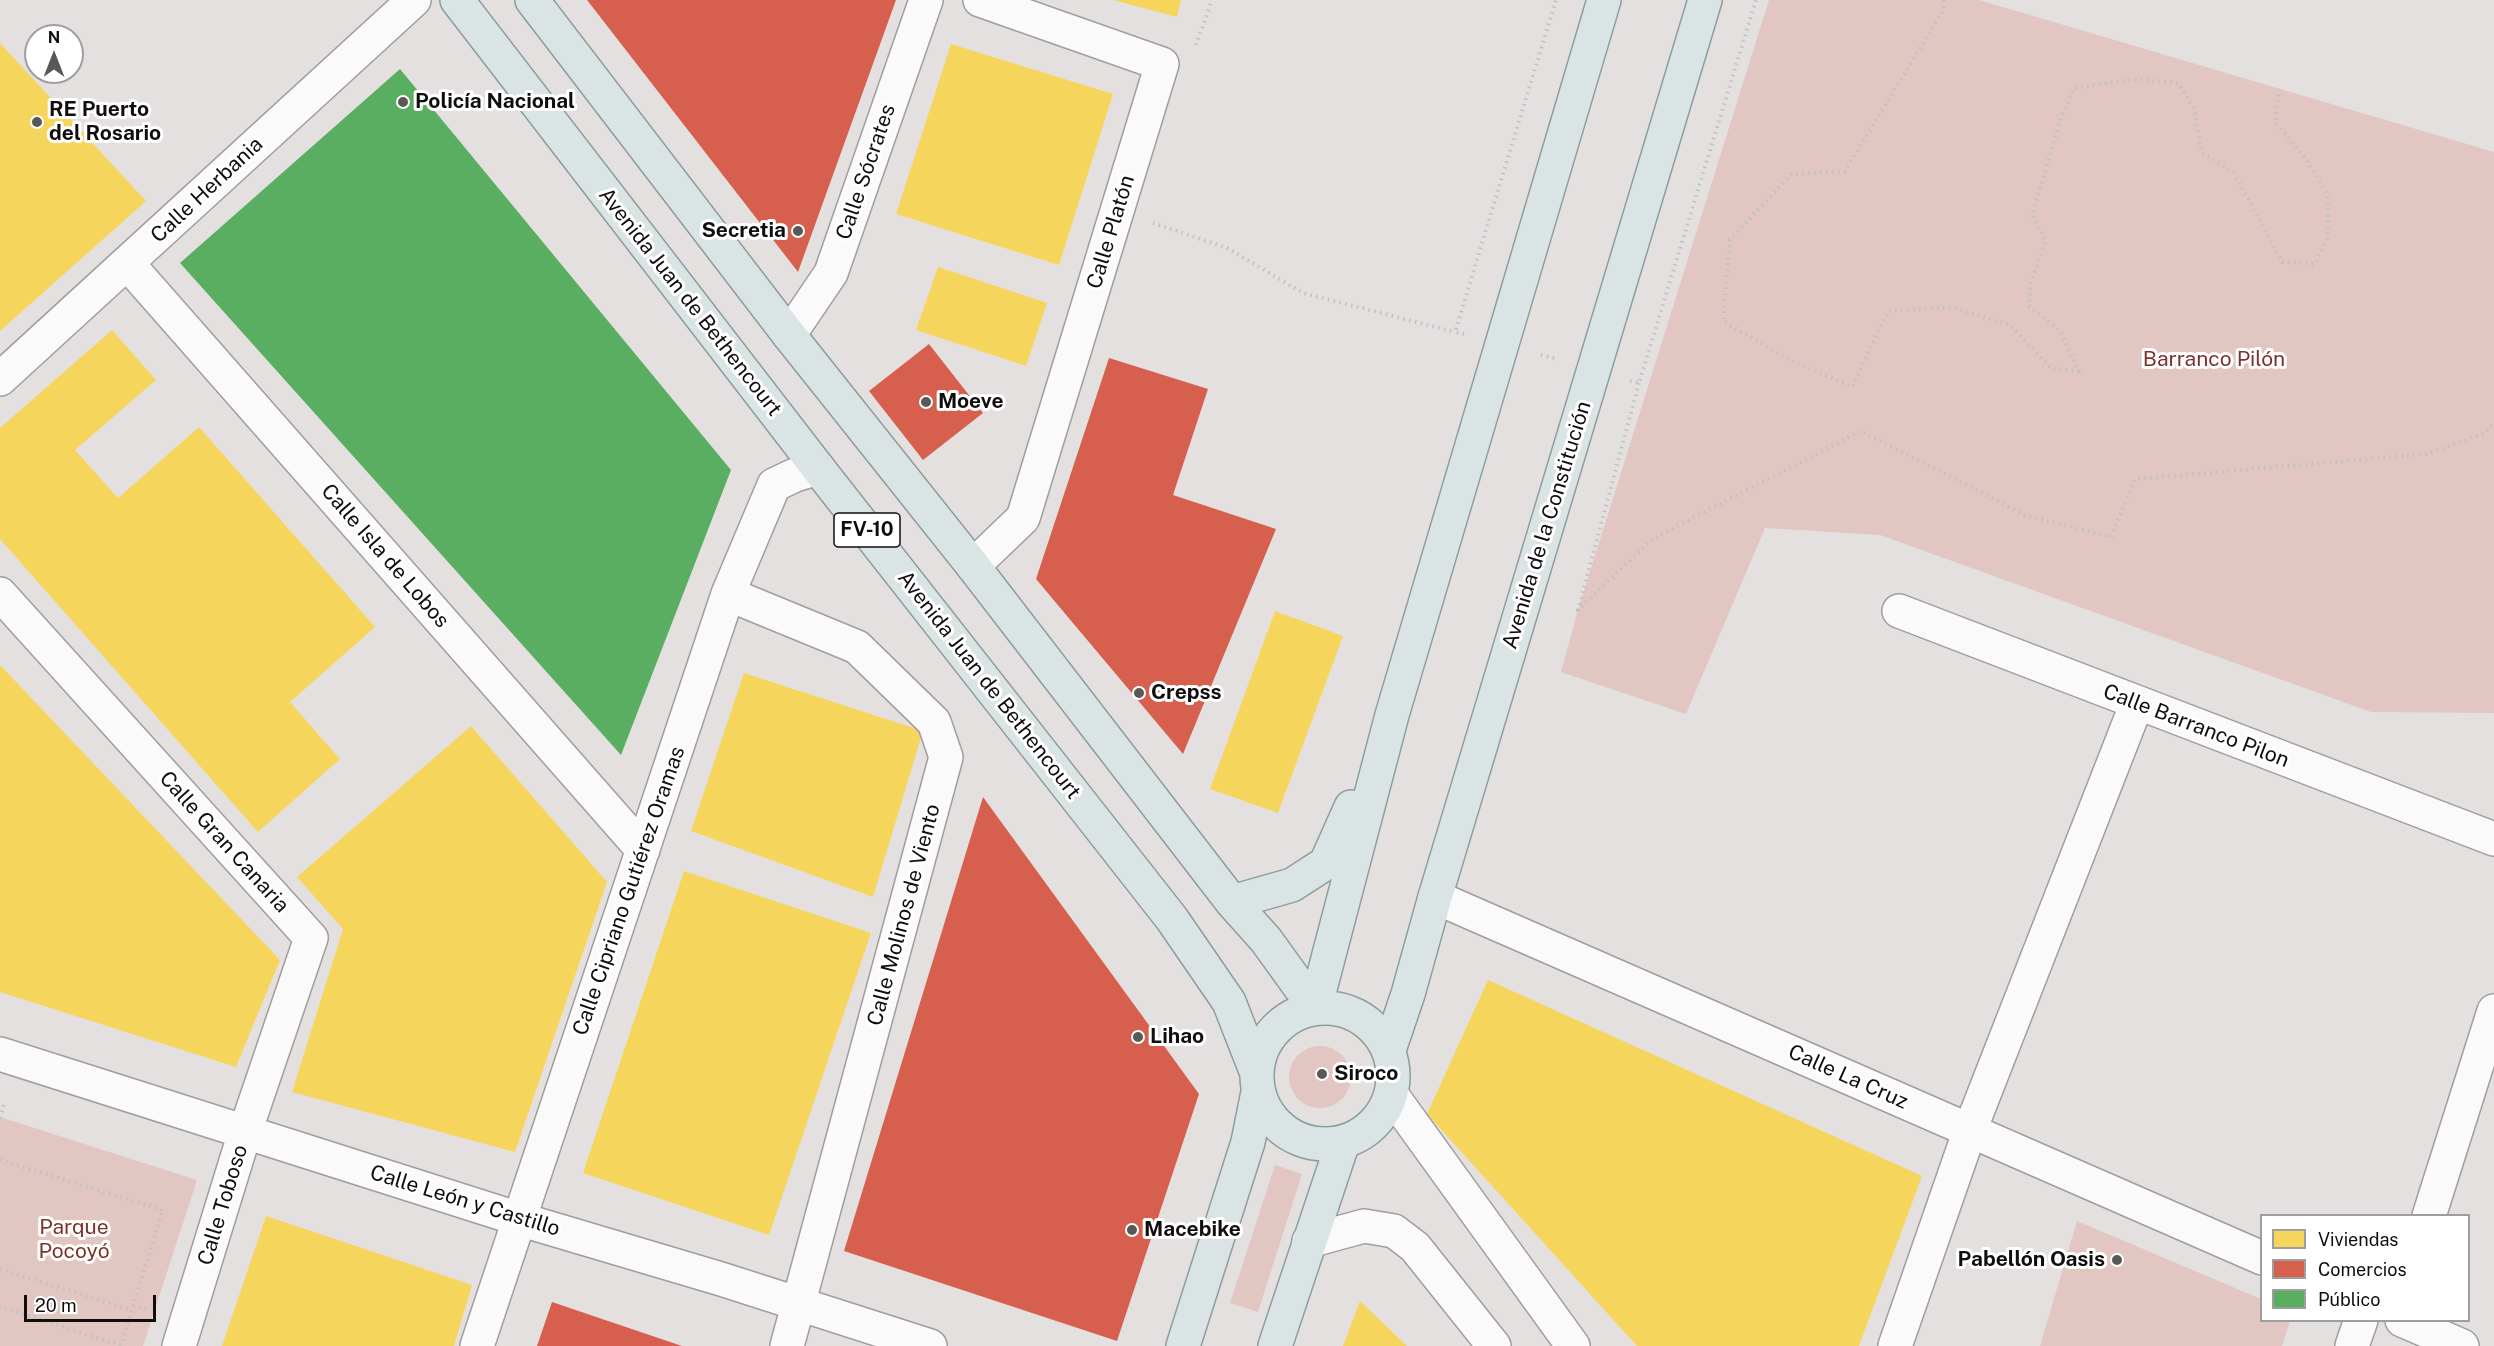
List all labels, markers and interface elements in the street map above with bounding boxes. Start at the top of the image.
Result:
north arrow [24,24,84,84]
text: N [48,28,60,47]
place label: Policía Nacional [415,89,575,115]
marker: Policía Nacional [396,95,410,109]
place label: RE Puerto del Rosario [49,97,161,147]
street label: Calle Sócrates [831,101,901,243]
marker: RE Puerto del Rosario [30,115,44,129]
street label: Calle Herbania [146,132,268,248]
street label: Calle Platón [1082,172,1140,292]
street label: Avenida Juan de Bethencourt [593,183,787,421]
place label: Secretia [701,218,786,244]
marker: Secretia [791,224,805,238]
park label: Barranco Pilón [2143,347,2285,373]
place label: Moeve [938,389,1004,415]
marker: Moeve [919,395,933,409]
street label: Avenida de la Constitución [1497,398,1597,652]
street label: Calle Isla de Lobos [316,479,454,633]
road number: FV-10 [834,513,900,547]
street label: Avenida Juan de Bethencourt [892,566,1086,804]
street label: Calle Barranco Pilon [2099,679,2293,773]
place label: Crepss [1151,680,1222,706]
marker: Crepss [1132,686,1146,700]
street label: Calle Cipriano Gutiérez Oramas [568,743,690,1039]
street label: Calle Gran Canaria [154,766,294,918]
street label: Calle Molinos de Viento [862,801,946,1029]
place label: Lihao [1150,1024,1204,1050]
marker: Lihao [1131,1030,1145,1044]
street label: Calle La Cruz [1784,1039,1912,1115]
place label: Siroco [1334,1061,1398,1087]
marker: Siroco [1315,1067,1329,1081]
street label: Calle Toboso [193,1142,253,1268]
street label: Calle León y Castillo [367,1160,563,1242]
legend [2260,1214,2470,1322]
park label: Parque Pocoyó [38,1215,110,1265]
place label: Macebike [1144,1217,1241,1243]
marker: Macebike [1125,1223,1139,1237]
text: Viviendas [2318,1229,2398,1250]
place label: Pabellón Oasis [1958,1247,2105,1273]
marker: Pabellón Oasis [2110,1253,2124,1267]
text: Comercios [2318,1259,2407,1280]
scale bar [27,1283,159,1321]
text: Público [2318,1289,2380,1310]
text: 20 m [35,1295,77,1316]

